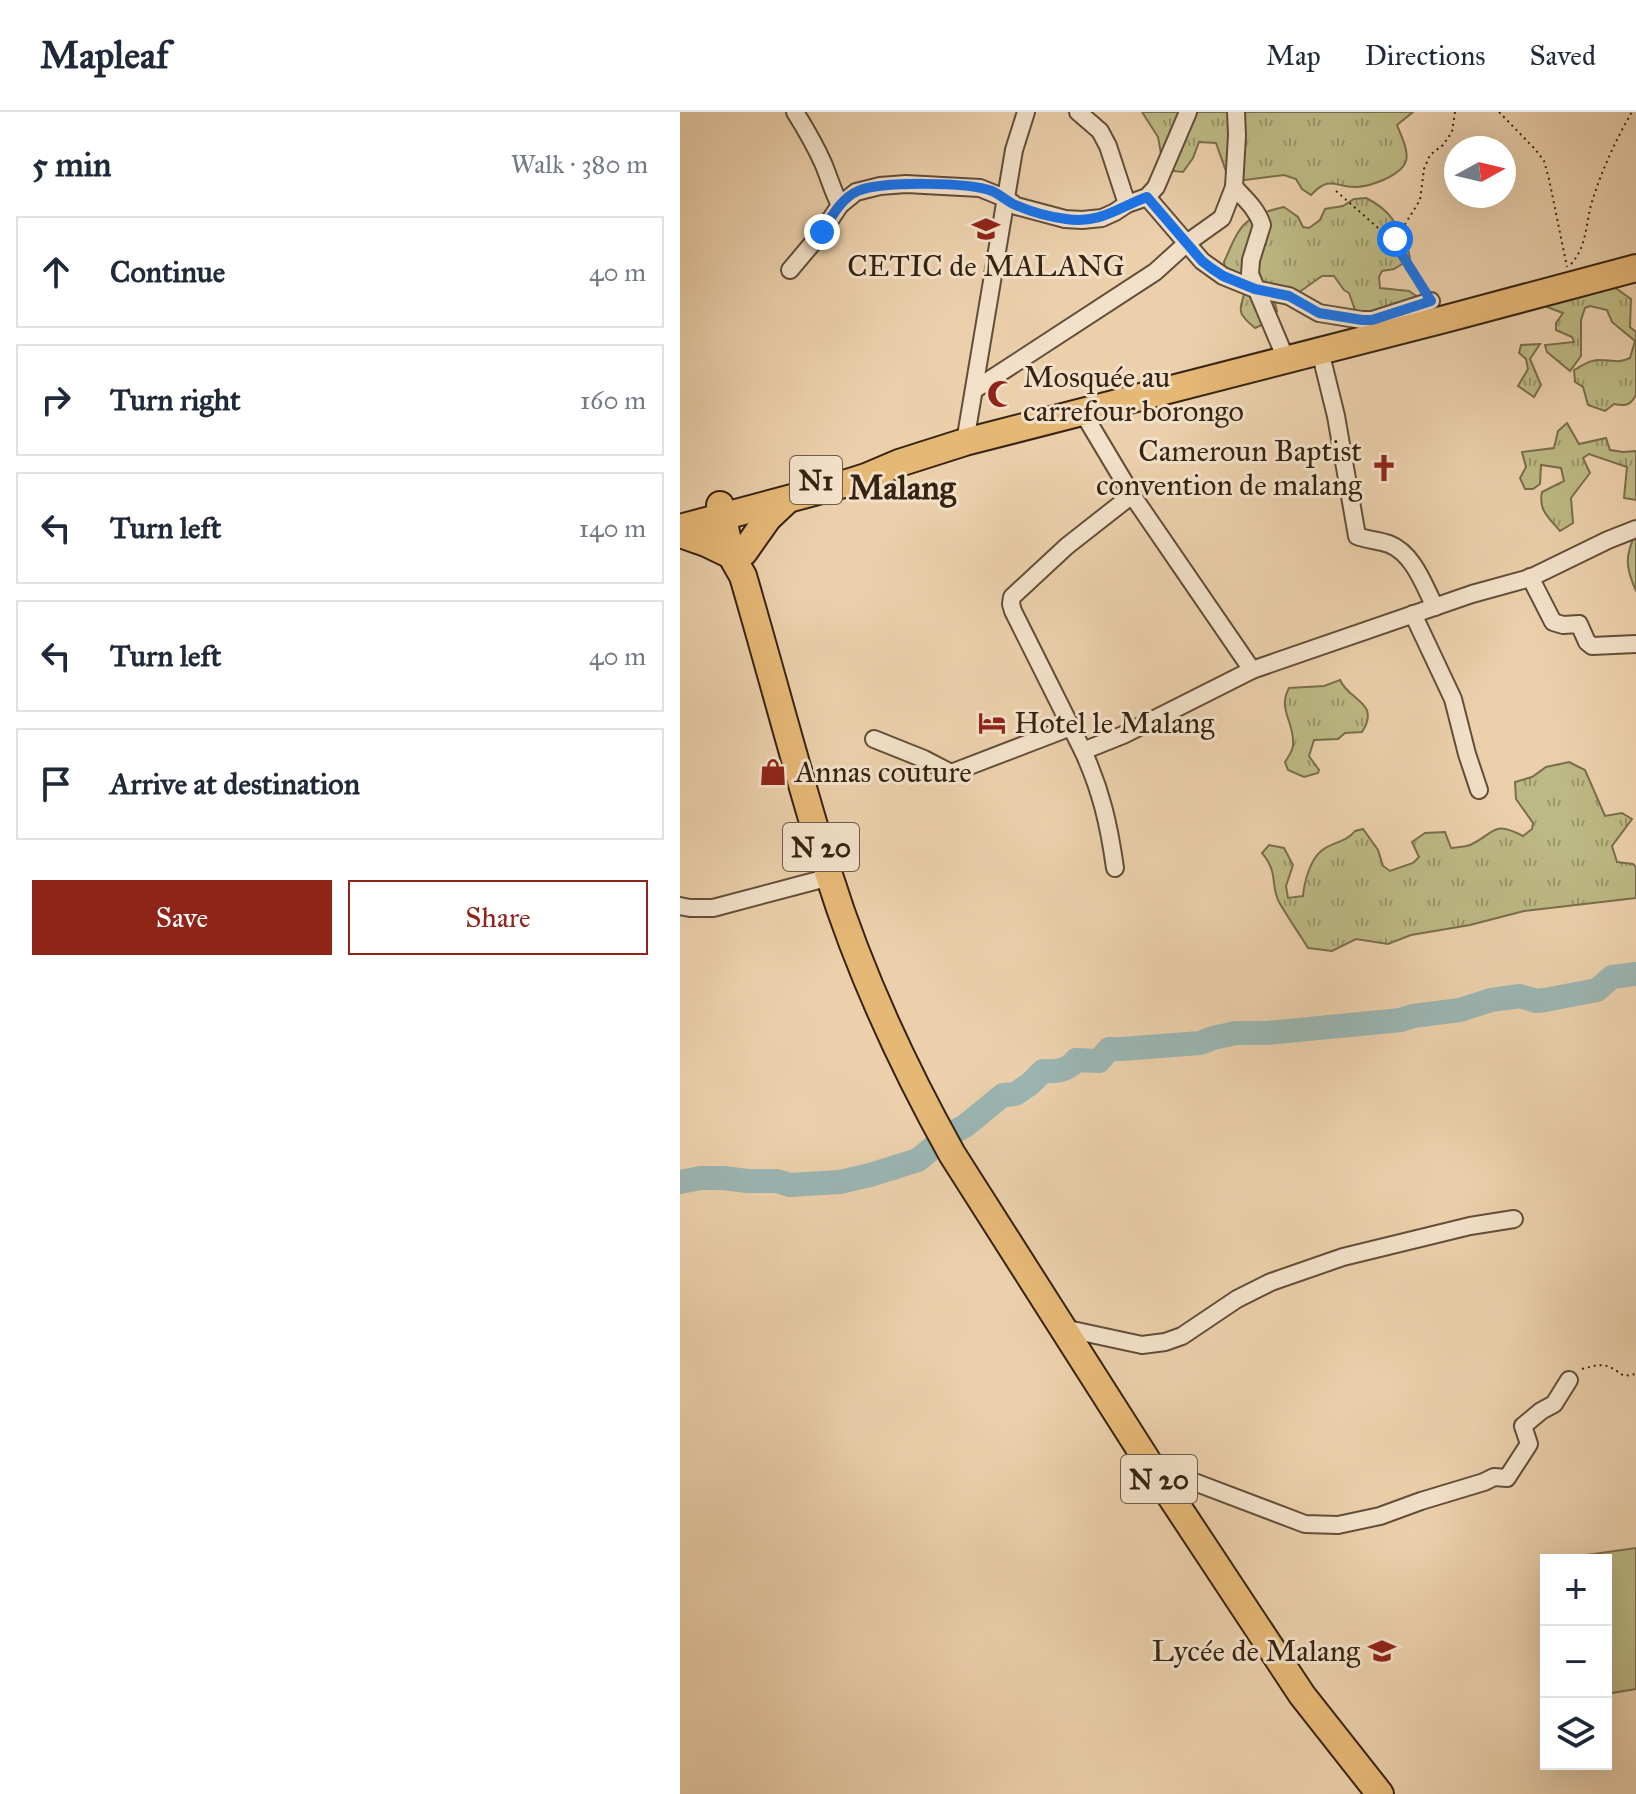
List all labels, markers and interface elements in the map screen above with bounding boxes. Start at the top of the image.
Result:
text: Mapleaf [40,32,169,78]
text: Map [1266,38,1321,73]
text: Directions [1365,38,1486,73]
text: Saved [1530,38,1596,73]
north arrow [1444,136,1516,208]
text: 5 min [32,144,111,185]
text: Walk · 380 m [511,148,648,180]
route end [804,214,840,250]
school or university icon: CETIC de MALANG [971,214,1001,244]
route start [1377,221,1413,257]
place label: CETIC de MALANG [847,248,1125,284]
icon: ahead [34,250,78,294]
text: Continue [110,254,225,290]
text: 40 m [589,256,646,288]
place label: Mosquée au carrefour borongo [1023,359,1244,429]
icon: right [34,378,78,422]
mosque icon: Mosquée au carrefour borongo [986,379,1016,409]
text: Turn right [110,382,241,418]
text: 160 m [580,384,646,416]
place label: Cameroun Baptist convention de malang [1096,433,1363,503]
church icon: Cameroun Baptist convention de malang [1369,453,1399,483]
road number: N1 [790,456,842,504]
district label: Malang [848,467,957,508]
icon: left [34,506,78,550]
text: Turn left [110,510,221,546]
text: 140 m [579,512,646,544]
icon: left [34,634,78,678]
text: Turn left [110,638,221,674]
text: 40 m [589,640,646,672]
place label: Hotel le Malang [1014,705,1215,741]
hotel icon: Hotel le Malang [977,708,1007,738]
place label: Annas couture [793,754,972,790]
shop icon: Annas couture [758,757,788,787]
icon: arrive [34,762,78,806]
text: Arrive at destination [110,766,360,802]
road number: N 20 [783,823,859,871]
button: Save [32,880,332,955]
button: Share [348,880,648,955]
road number: N 20 [1121,1455,1197,1503]
map controls [1540,1554,1612,1770]
button: + [1540,1554,1612,1626]
button: − [1540,1626,1612,1698]
place label: Lycée de Malang [1152,1633,1361,1669]
school or university icon: Lycée de Malang [1367,1636,1397,1666]
button: layers [1540,1698,1612,1770]

